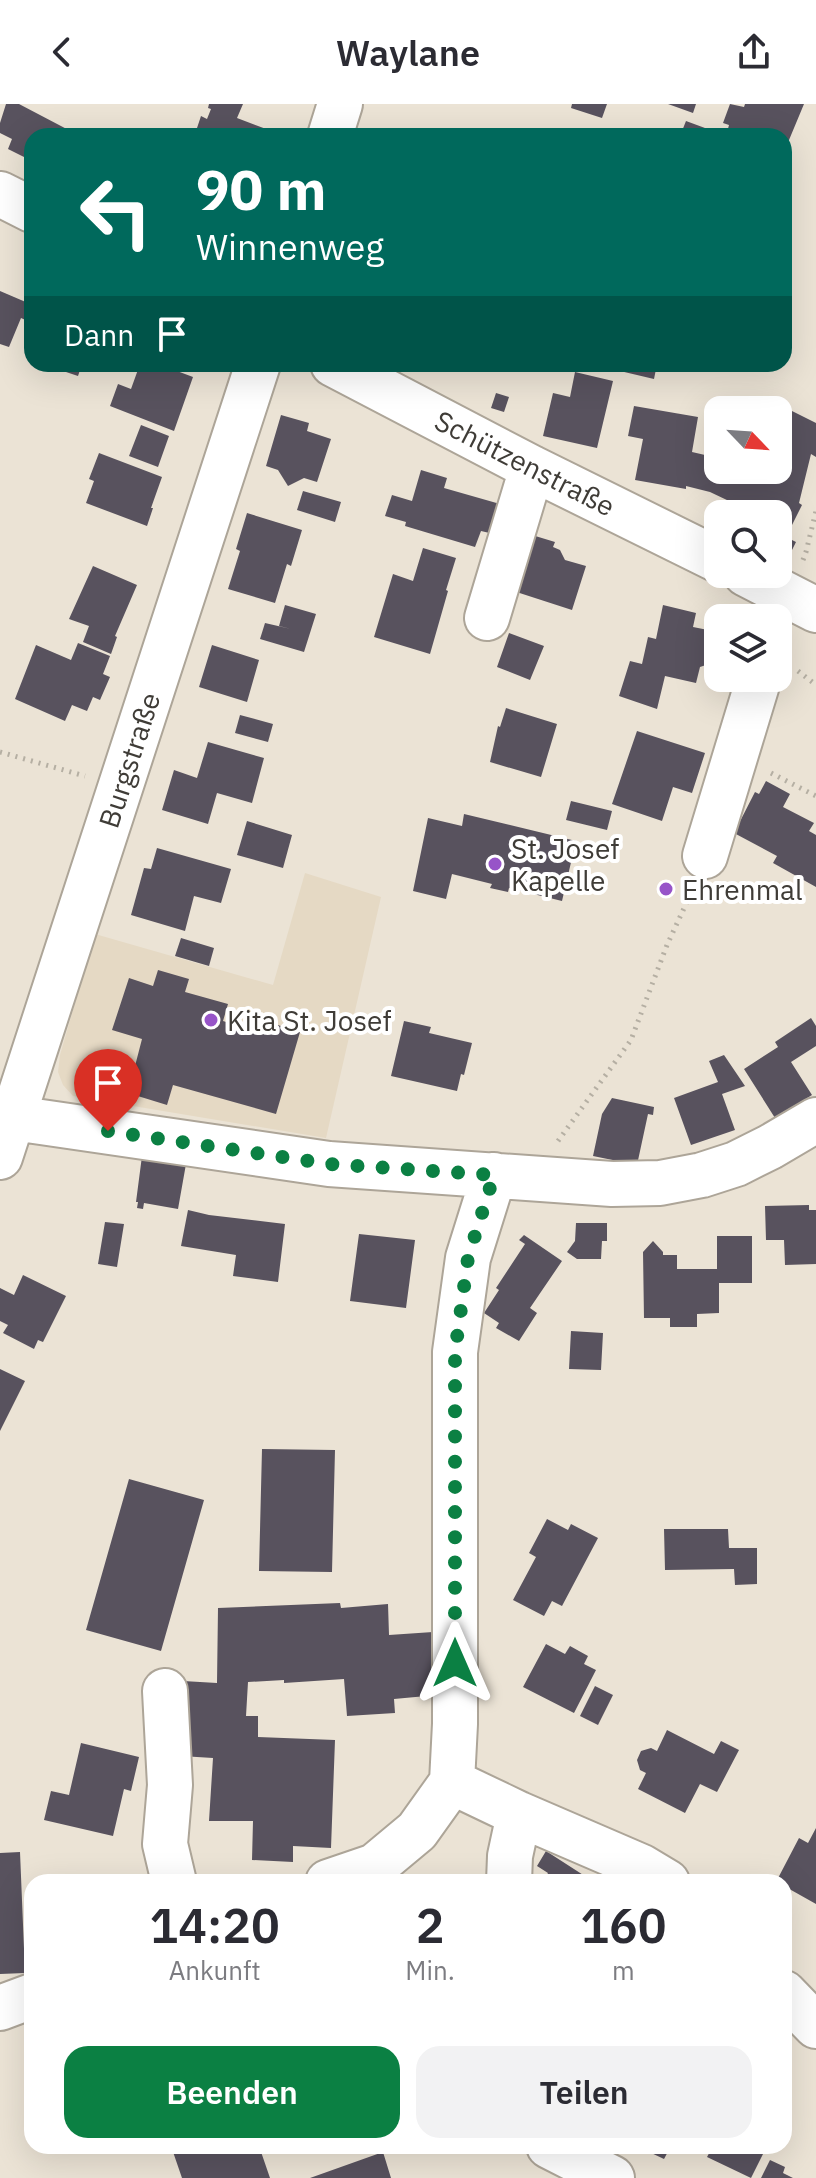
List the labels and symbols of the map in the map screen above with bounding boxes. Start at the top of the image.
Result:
north arrow [704,396,792,484]
street label: Schützenstraße [429,402,621,524]
street label: Burgstraße [90,688,168,832]
place label: St. Josef Kapelle [511,830,619,899]
marker: St. Josef Kapelle [486,855,504,873]
place label: Ehrenmal [682,871,803,908]
marker: Ehrenmal [657,880,675,898]
place label: Kita St. Josef [227,1002,392,1039]
marker: Kita St. Josef [202,1011,220,1029]
pin [74,1049,142,1131]
position arrow [413,1621,497,1705]

